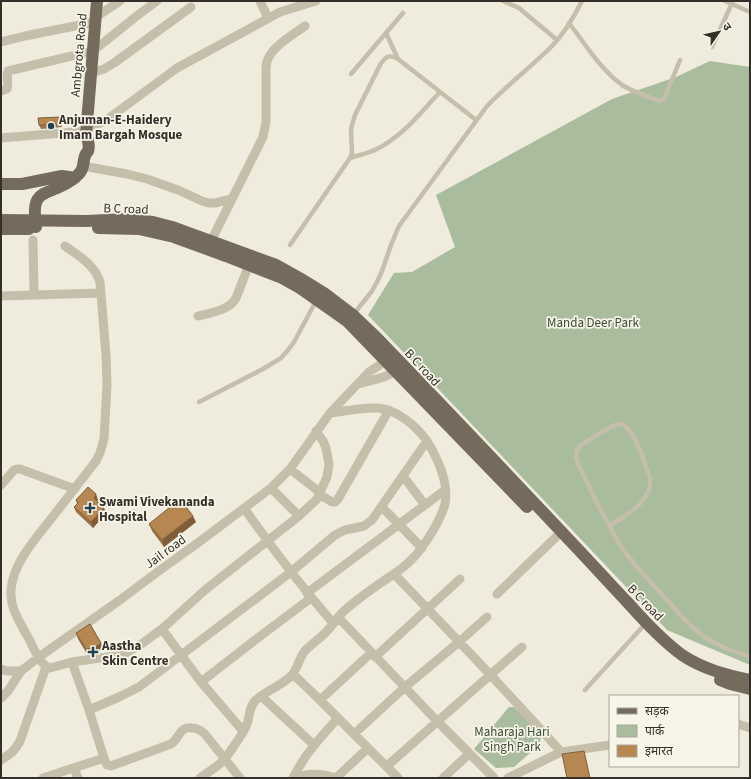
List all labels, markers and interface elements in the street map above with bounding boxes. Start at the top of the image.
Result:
street label: Ambgrota Road [66,12,92,98]
north arrow [699,12,739,52]
text: उ [719,20,735,34]
place label: Anjuman-E-Haidery Imam Bargah Mosque [58,111,183,144]
marker: Anjuman-E-Haidery Imam Bargah Mosque [46,121,56,131]
street label: B C road [103,199,149,219]
park label: Manda Deer Park [547,314,639,332]
street label: B C road [400,345,444,390]
place label: Swami Vivekananda Hospital [99,493,215,526]
marker: Swami Vivekananda Hospital [84,502,96,514]
street label: Jail road [141,531,190,573]
street label: B C road [623,580,667,625]
place label: Aastha Skin Centre [101,637,169,670]
marker: Aastha Skin Centre [87,646,99,658]
legend [609,695,739,767]
text: सड़क [645,703,670,720]
park label: Maharaja Hari Singh Park [474,723,550,756]
text: पार्क [645,723,665,740]
text: इमारत [645,743,674,760]

